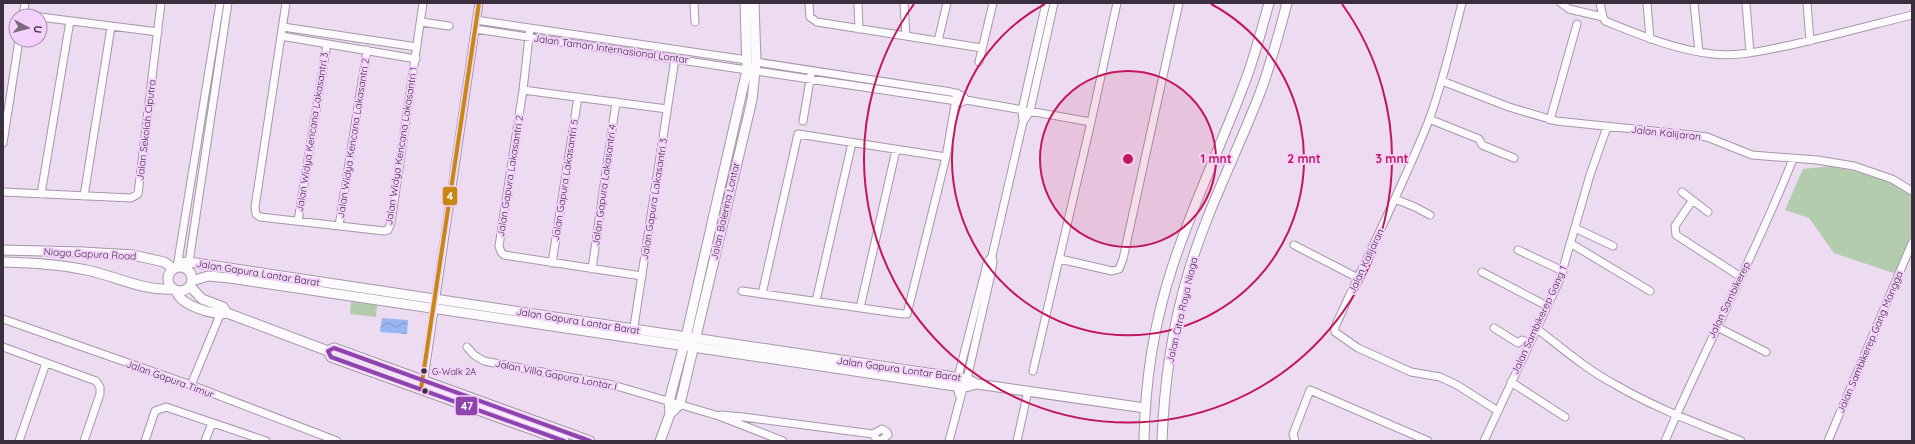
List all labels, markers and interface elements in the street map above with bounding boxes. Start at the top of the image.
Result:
north arrow [8,8,48,48]
text: U [31,25,45,34]
street label: Jalan Taman Internasional Lontar [533,32,690,66]
street label: Jalan Widya Kencana Lakasantri 3 [293,51,331,213]
street label: Jalan Widya Kencana Lakasantri 2 [334,57,372,219]
street label: Jalan Widya Kencana Lakasantri 1 [382,66,420,226]
street label: Jalan Sekolah Ciputra [133,79,159,181]
street label: Jalan Gapura Lakasantri 2 [494,114,526,238]
street label: Jalan Gapura Lakasantri 5 [549,118,581,242]
street label: Jalan Gapura Lakasantri 4 [589,123,619,247]
street label: Jalan Kalijaran [1630,123,1702,143]
street label: Jalan Gapura Lakasantri 3 [638,137,670,261]
text: 1 mnt [1200,151,1232,166]
text: 2 mnt [1287,151,1321,166]
text: 3 mnt [1376,151,1409,166]
centre of rings [1121,152,1135,166]
street label: Jalan Balerina Lontar [707,161,743,261]
line badge: 4 [442,186,458,206]
text: 4 [447,189,454,203]
street label: Jalan Kalijaran [1345,226,1387,296]
street label: Niaga Gapura Road [43,245,137,263]
street label: Jalan Citra Raya Niaga [1163,256,1201,364]
street label: Jalan Gapura Lontar Barat [195,257,321,289]
street label: Jalan Sambikerep [1705,259,1753,341]
street label: Jalan Sambikerep Gang 1 [1508,264,1570,376]
street label: Jalan Sambikerep Gang Mangga [1834,269,1906,415]
street label: Jalan Gapura Lontar Barat [515,305,641,337]
street label: Jalan Gapura Lontar Barat [836,354,962,384]
street label: Jalan Gapura Timur [124,357,216,401]
street label: Jalan Villa Gapura Lontar I [494,357,618,393]
marker: G-Walk 2A [419,366,429,376]
place label: G-Walk 2A [432,366,476,377]
unlabelled marker [420,386,430,396]
line badge: 47 [455,396,478,416]
text: 47 [461,399,473,413]

